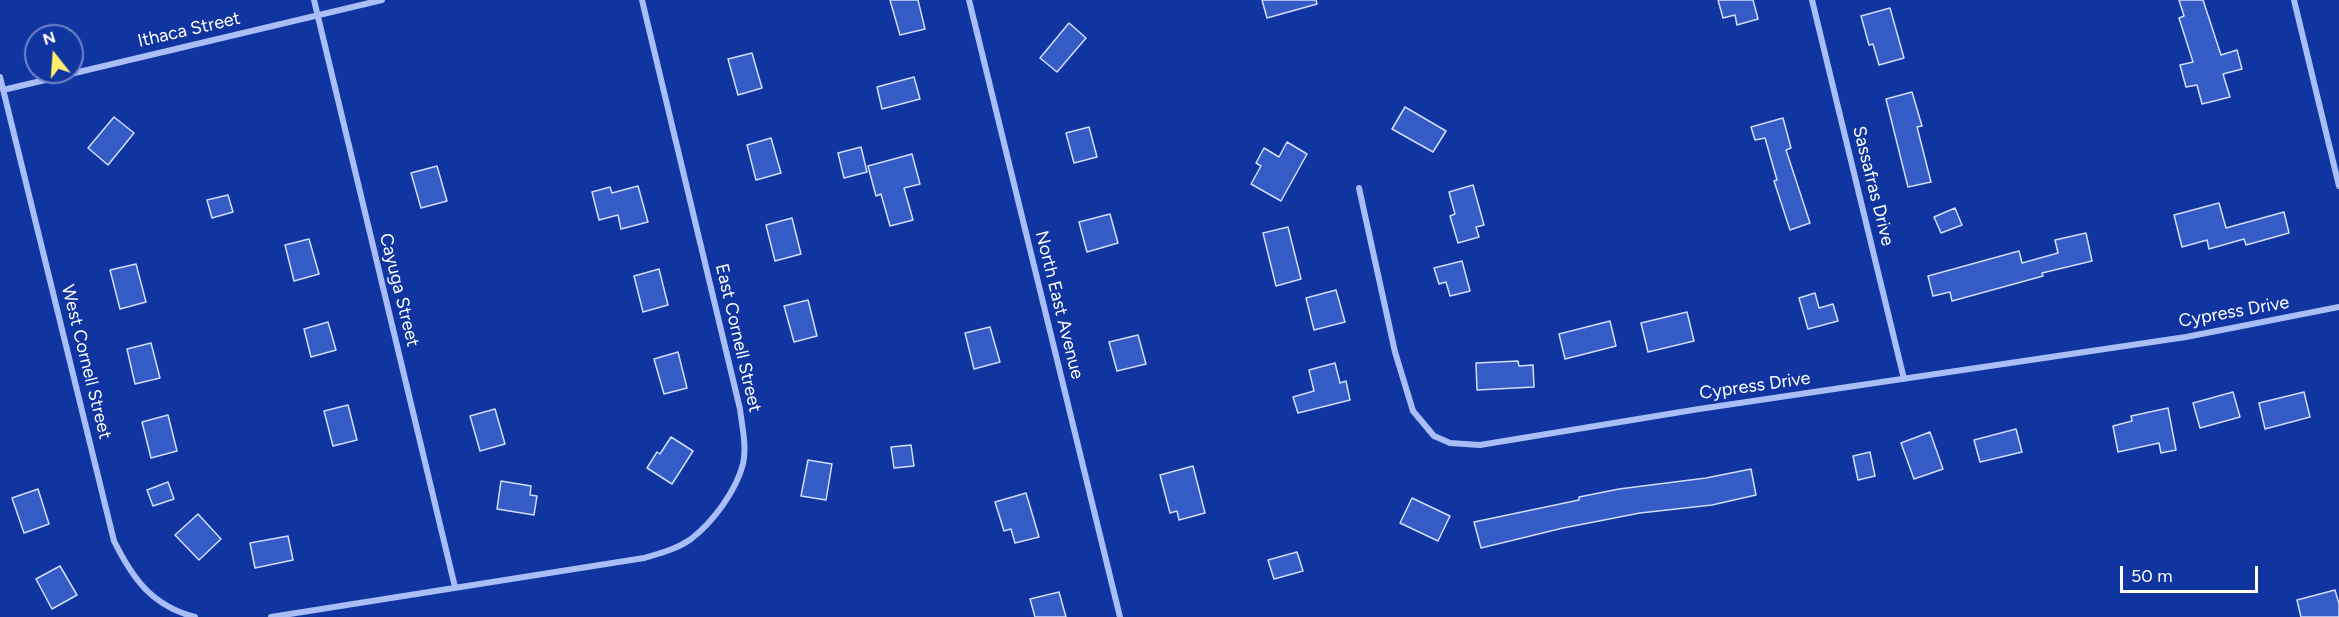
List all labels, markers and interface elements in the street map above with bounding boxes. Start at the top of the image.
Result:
street label: Ithaca Street [136,8,242,52]
north arrow [24,24,84,84]
text: N [40,27,58,49]
street label: Sassafras Drive [1848,124,1898,248]
street label: North East Avenue [1030,229,1088,381]
street label: Cayuga Street [374,231,424,349]
street label: East Cornell Street [710,262,766,414]
street label: West Cornell Street [56,283,116,441]
street label: Cypress Drive [2177,292,2291,332]
street label: Cypress Drive [1698,368,1812,404]
scale bar [2123,554,2261,592]
text: 50 m [2131,565,2173,587]

